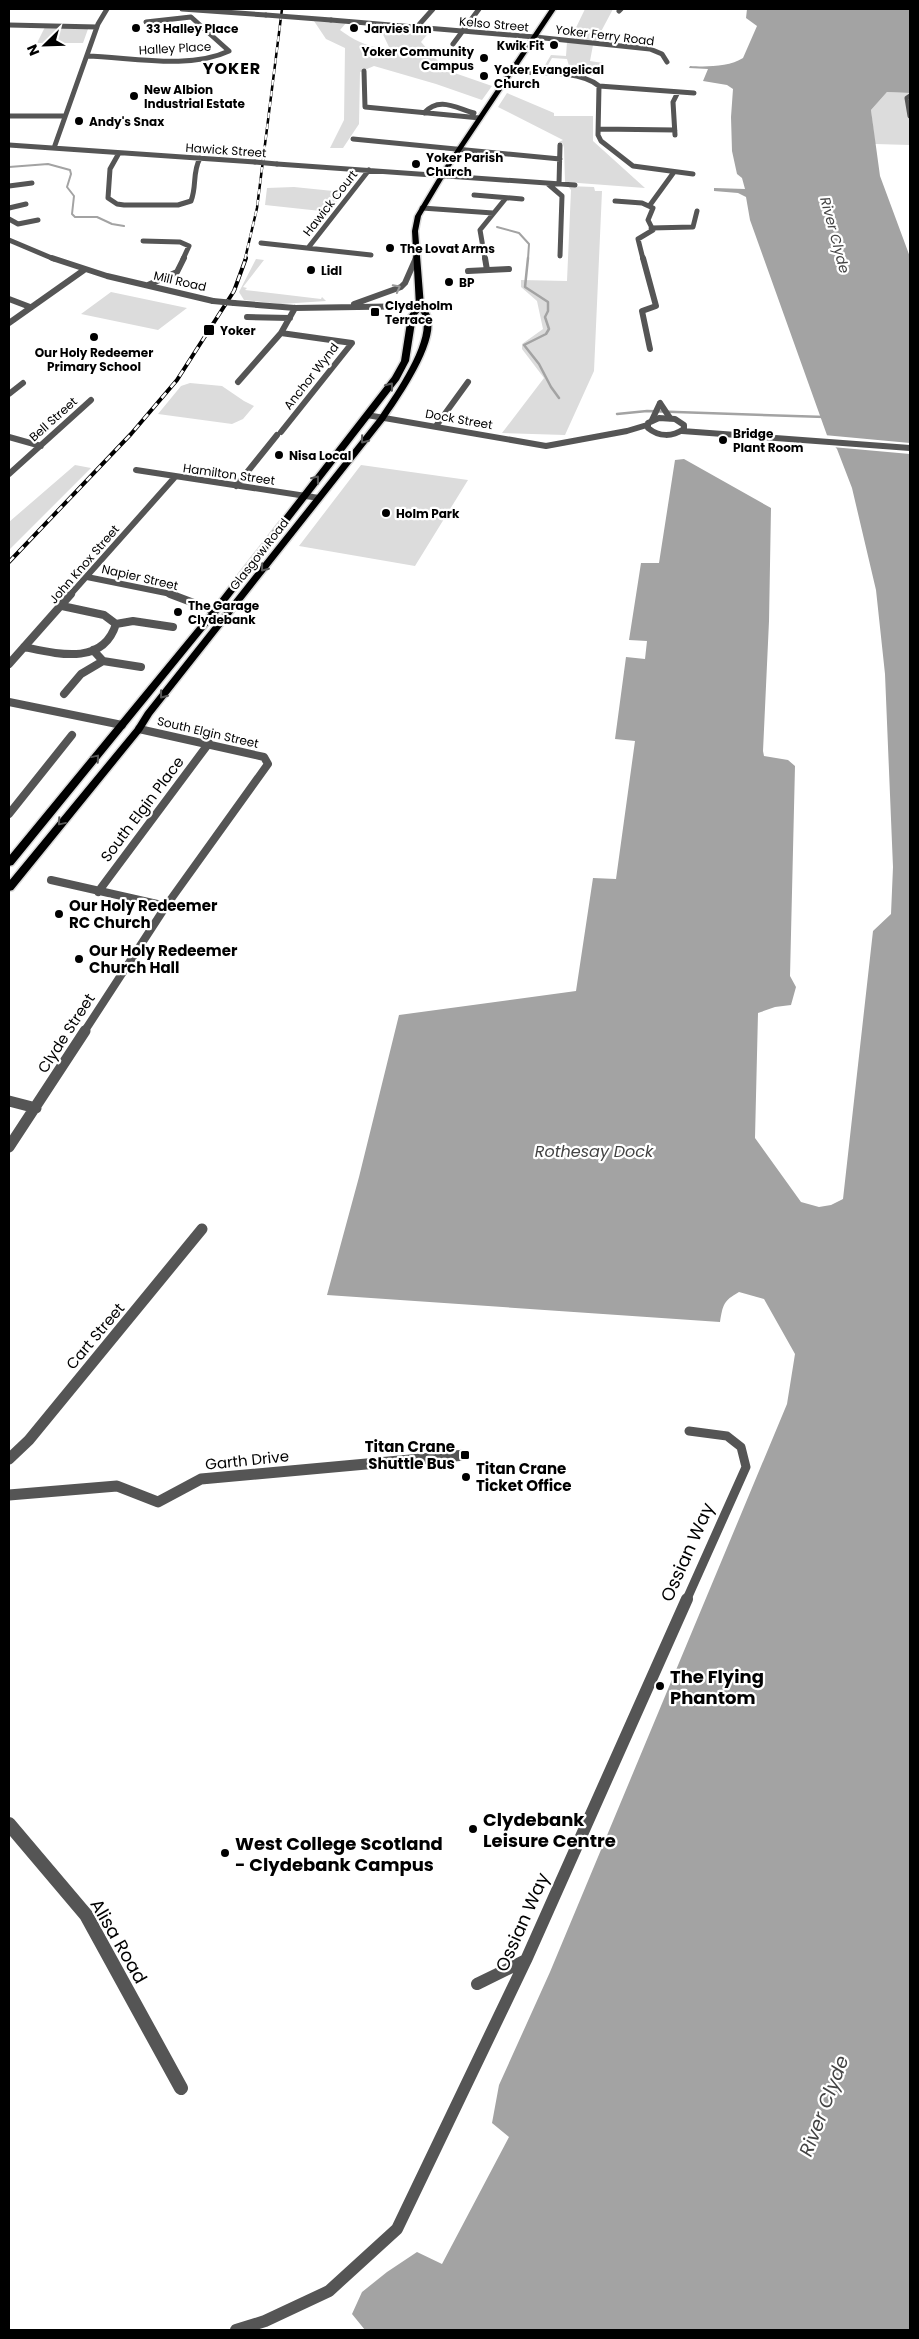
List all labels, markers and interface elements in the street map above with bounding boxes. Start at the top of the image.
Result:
street label: Kelso Street [458,12,530,36]
north arrow [20,20,70,70]
place label: 33 Halley Place [146,20,239,37]
place label: Jarvies Inn [364,20,432,37]
street label: Yoker Ferry Road [555,20,655,50]
marker: 33 Halley Place [130,22,142,34]
marker: Jarvies Inn [348,22,360,34]
place label: Kwik Fit [497,37,544,54]
street label: Halley Place [138,38,212,58]
marker: Kwik Fit [548,39,560,51]
text: N [22,41,44,59]
place label: Yoker Community Campus [361,43,474,74]
marker: Yoker Community Campus [478,52,490,64]
district label: YOKER [203,57,261,80]
place label: Yoker Evangelical Church [494,61,604,92]
marker: Yoker Evangelical Church [478,70,490,82]
place label: New Albion Industrial Estate [144,81,245,112]
marker: New Albion Industrial Estate [128,90,140,102]
place label: Andy's Snax [89,113,165,130]
marker: Andy's Snax [73,115,85,127]
street label: Hawick Street [185,139,267,161]
place label: Yoker Parish Church [426,149,503,180]
marker: Yoker Parish Church [410,158,422,170]
street label: Hawick Court [299,166,361,240]
water label: River Clyde [815,195,855,276]
place label: The Lovat Arms [400,240,495,257]
marker: The Lovat Arms [384,242,396,254]
place label: Lidl [321,262,342,279]
marker: Lidl [305,264,317,276]
street label: Mill Road [152,267,208,295]
place label: BP [459,274,475,291]
marker: BP [443,276,455,288]
one-way arrow [391,285,400,295]
place label: Clydeholm Terrace [385,297,453,328]
marker: Clydeholm Terrace [369,306,381,318]
place label: Yoker [220,322,256,339]
marker: Yoker [202,323,216,337]
marker: Our Holy Redeemer Primary School [88,331,100,343]
street label: Anchor Wynd [280,339,342,413]
place label: Our Holy Redeemer Primary School [35,344,153,375]
one-way arrow [384,383,393,392]
street label: Bell Street [25,393,81,445]
street label: Dock Street [424,405,494,433]
place label: Bridge Plant Room [733,425,804,456]
one-way arrow [362,434,370,443]
marker: Bridge Plant Room [717,434,729,446]
place label: Nisa Local [289,447,351,464]
marker: Nisa Local [273,449,285,461]
street label: Hamilton Street [182,459,276,489]
one-way arrow [310,476,319,485]
place label: Holm Park [396,505,460,522]
marker: Holm Park [380,507,392,519]
street label: Glasgow Road [226,515,292,593]
street label: John Knox Street [45,521,123,607]
street label: Napier Street [100,560,180,594]
one-way arrow [261,562,269,571]
place label: The Garage Clydebank [188,597,260,628]
marker: The Garage Clydebank [172,606,184,618]
one-way arrow [160,689,168,698]
street label: South Elgin Street [155,712,261,752]
street label: South Elgin Place [95,752,189,866]
one-way arrow [90,754,99,763]
one-way arrow [59,816,67,825]
place label: Our Holy Redeemer RC Church [69,895,218,933]
marker: Our Holy Redeemer RC Church [53,908,65,920]
place label: Our Holy Redeemer Church Hall [89,940,238,978]
marker: Our Holy Redeemer Church Hall [73,953,85,965]
street label: Clyde Street [32,989,100,1077]
water label: Rothesay Dock [535,1140,654,1163]
street label: Cart Street [61,1298,129,1374]
place label: Titan Crane Shuttle Bus [365,1436,455,1474]
street label: Garth Drive [204,1445,290,1475]
marker: Titan Crane Shuttle Bus [459,1449,471,1461]
place label: Titan Crane Ticket Office [476,1458,571,1496]
marker: Titan Crane Ticket Office [460,1471,472,1483]
street label: Ossian Way [654,1499,720,1605]
place label: The Flying Phantom [670,1664,764,1710]
marker: The Flying Phantom [654,1680,666,1692]
place label: Clydebank Leisure Centre [483,1807,616,1853]
marker: Clydebank Leisure Centre [467,1823,479,1835]
place label: West College Scotland - Clydebank Campus [235,1831,443,1877]
marker: West College Scotland - Clydebank Campus [219,1847,231,1859]
street label: Ossian Way [489,1869,555,1975]
street label: Alisa Road [85,1894,153,1988]
water label: River Clyde [792,2051,856,2160]

